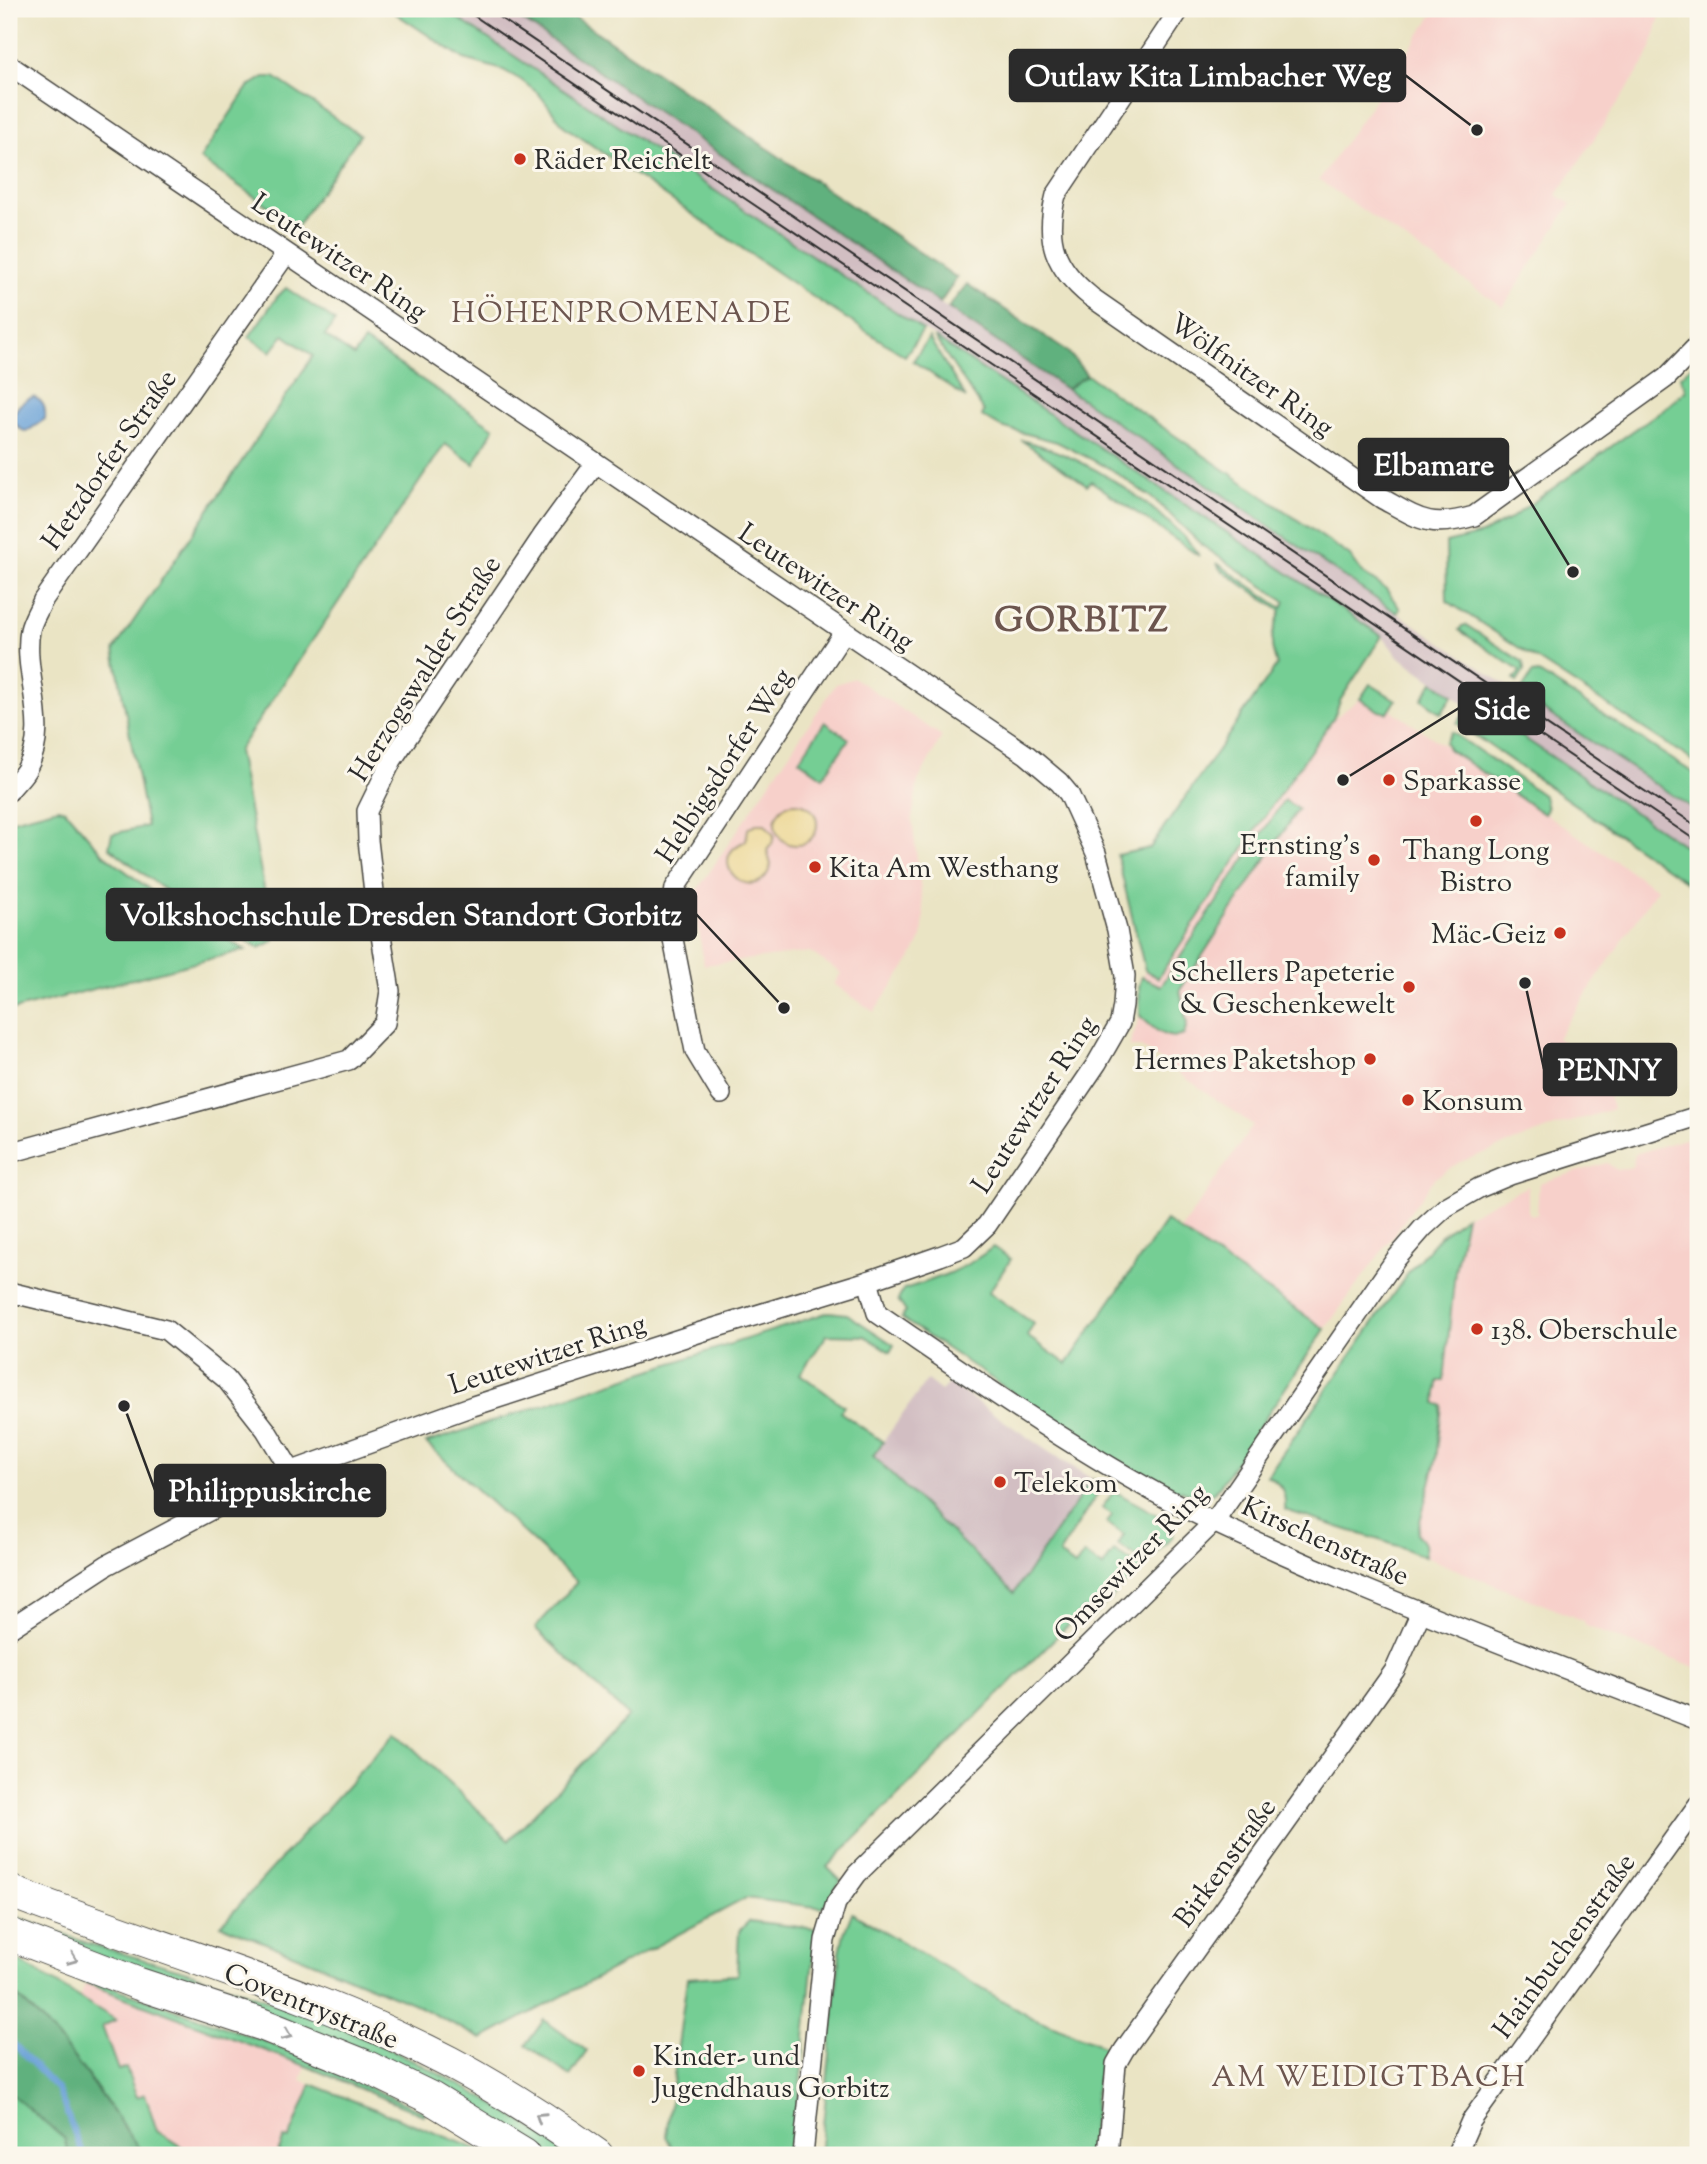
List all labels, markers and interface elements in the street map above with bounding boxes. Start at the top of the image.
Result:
callout: Outlaw Kita Limbacher Weg [1010,50,1405,101]
text: Outlaw Kita Limbacher Weg [1025,57,1392,100]
place label: Räder Reichelt [534,142,711,182]
marker: Räder Reichelt [512,151,528,167]
street label: Leutewitzer Ring [242,185,434,332]
district label: HÖHENPROMENADE [451,293,793,336]
street label: Wölfnitzer Ring [1160,305,1341,448]
street label: Hetzdorfer Straße [33,362,188,559]
callout: Elbamare [1359,439,1508,490]
text: Elbamare [1374,446,1494,489]
street label: Leutewitzer Ring [729,515,921,662]
street label: Herzogswalder Straße [341,549,512,791]
district label: GORBITZ [994,597,1170,648]
street label: Helbigsdorfer Weg [647,661,804,872]
callout: Side [1459,683,1544,734]
text: Side [1474,690,1530,733]
place label: Sparkasse [1403,763,1521,803]
marker: Sparkasse [1381,772,1397,788]
marker: Thang Long Bistro [1468,813,1484,829]
place label: Ernsting's family [1240,827,1360,899]
place label: Thang Long Bistro [1402,832,1550,904]
place label: Kita Am Westhang [829,850,1059,890]
marker: Ernsting's family [1366,852,1382,868]
marker: Kita Am Westhang [807,859,823,875]
callout: Volkshochschule Dresden Standort Gorbitz [107,889,696,940]
text: Volkshochschule Dresden Standort Gorbitz [120,896,682,939]
place label: Mäc-Geiz [1431,916,1546,956]
marker: Mäc-Geiz [1552,925,1568,941]
place label: Schellers Papeterie & Geschenkewelt [1170,954,1395,1026]
marker: Schellers Papeterie & Geschenkewelt [1401,979,1417,995]
street label: Leutewitzer Ring [963,1009,1108,1202]
place label: Hermes Paketshop [1134,1042,1356,1082]
callout: PENNY [1544,1044,1676,1095]
marker: Hermes Paketshop [1362,1051,1378,1067]
text: PENNY [1558,1051,1663,1094]
place label: Konsum [1422,1083,1523,1123]
marker: Konsum [1400,1092,1416,1108]
street label: Leutewitzer Ring [444,1305,651,1407]
place label: 138. Oberschule [1491,1312,1678,1352]
marker: 138. Oberschule [1469,1321,1485,1337]
callout: Philippuskirche [155,1465,385,1516]
place label: Telekom [1014,1465,1118,1505]
text: Philippuskirche [169,1472,371,1515]
marker: Telekom [992,1474,1008,1490]
street label: Omsewitzer Ring [1046,1476,1218,1652]
street label: Kirschenstraße [1235,1488,1415,1598]
street label: Birkenstraße [1166,1791,1287,1937]
street label: Hainbuchenstraße [1484,1846,1646,2048]
one-way arrow [66,1950,78,1964]
street label: Coventrystraße [218,1955,404,2061]
one-way arrow [280,2026,292,2040]
place label: Kinder- und Jugendhaus Gorbitz [651,2038,890,2110]
district label: AM WEIDIGTBACH [1211,2057,1527,2100]
marker: Kinder- und Jugendhaus Gorbitz [631,2063,647,2079]
one-way arrow [535,2112,548,2125]

